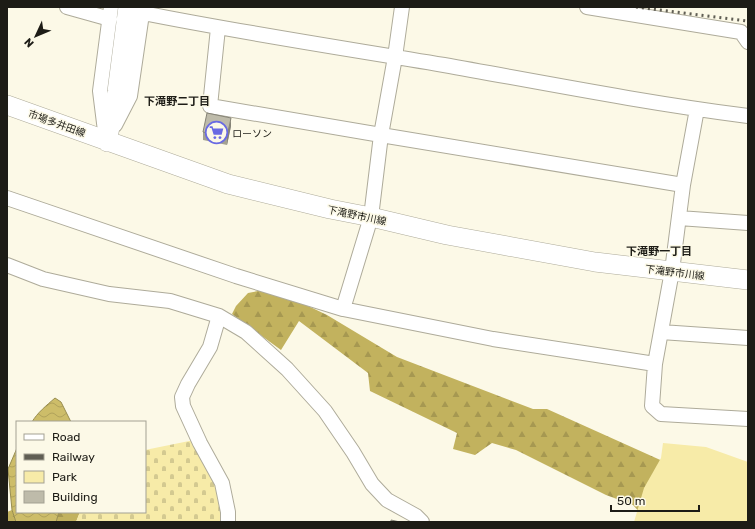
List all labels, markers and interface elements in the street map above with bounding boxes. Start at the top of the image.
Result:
north arrow [16,16,56,56]
text: N [22,35,37,50]
district label: 下滝野二丁目 [144,95,210,108]
street label: 市場多井田線 [26,108,87,140]
supermarket icon: ローソン [204,120,230,146]
place label: ローソン [232,128,272,140]
street label: 下滝野市川線 [326,204,387,228]
district label: 下滝野一丁目 [626,245,692,258]
street label: 下滝野市川線 [644,263,705,283]
legend [16,421,146,513]
text: Road [52,430,80,444]
text: Railway [52,450,95,464]
text: Park [52,470,78,484]
scale bar [611,487,699,513]
text: Building [52,490,98,504]
text: 50 m [617,494,645,508]

